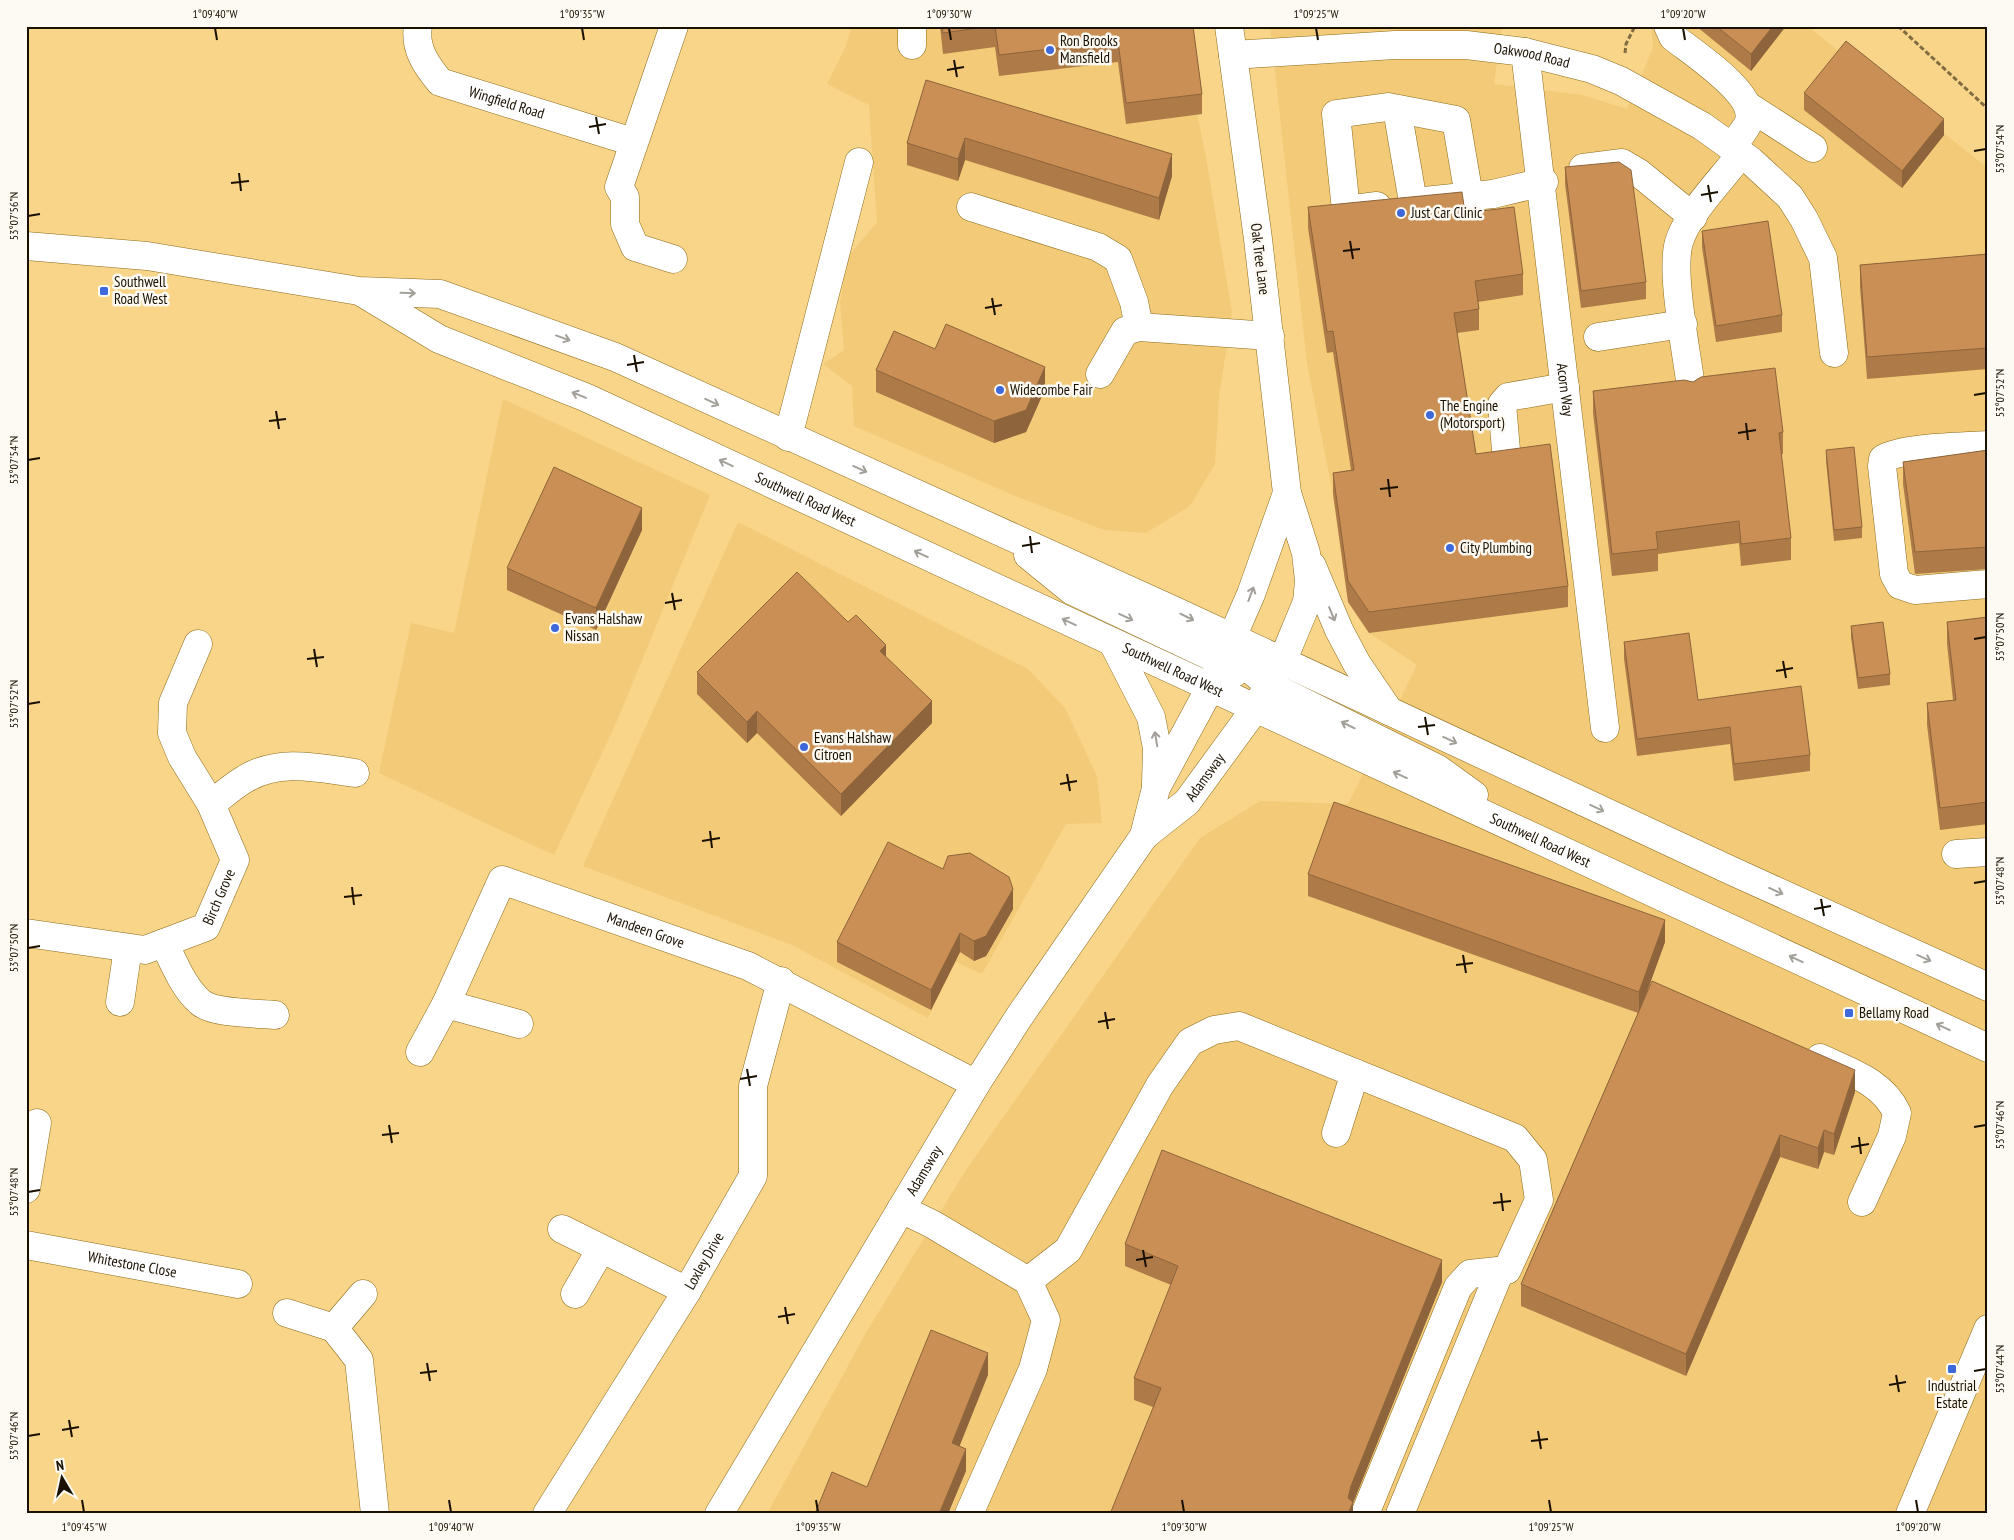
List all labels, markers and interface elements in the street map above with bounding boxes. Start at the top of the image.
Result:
text: 1°09'40"W [192,6,238,21]
text: 1°09'35"W [559,6,605,21]
text: 1°09'30"W [926,6,972,21]
text: 1°09'25"W [1293,6,1339,21]
text: 1°09'20"W [1660,6,1706,21]
place label: Ron Brooks Mansfield [1060,31,1118,67]
street label: Oakwood Road [1493,38,1572,72]
marker: Ron Brooks Mansfield [1044,44,1056,56]
street label: Wingfield Road [467,82,547,123]
text: 53°07'54"N [1992,125,2007,173]
text: 53°07'56"N [6,192,21,240]
place label: Just Car Clinic [1410,203,1483,222]
marker: Just Car Clinic [1395,207,1407,219]
street label: Oak Tree Lane [1247,222,1274,296]
place label: Southwell Road West [114,272,167,308]
marker: Southwell Road West [98,285,110,297]
one-way arrow [400,288,416,298]
one-way arrow [554,334,570,344]
street label: Acorn Way [1553,362,1578,418]
text: 53°07'52"N [1992,369,2007,417]
place label: Widecombe Fair [1010,380,1094,399]
marker: Widecombe Fair [994,384,1006,396]
one-way arrow [572,389,587,399]
place label: The Engine (Motorsport) [1440,396,1505,432]
one-way arrow [704,397,719,407]
marker: The Engine (Motorsport) [1424,409,1436,421]
text: 53°07'54"N [6,436,21,484]
one-way arrow [719,458,734,467]
one-way arrow [852,465,867,474]
street label: Southwell Road West [752,467,859,530]
place label: City Plumbing [1460,538,1532,557]
marker: City Plumbing [1444,542,1456,554]
one-way arrow [914,549,929,558]
one-way arrow [1247,586,1256,602]
one-way arrow [1328,606,1338,621]
place label: Evans Halshaw Nissan [565,609,642,645]
one-way arrow [1118,612,1133,622]
one-way arrow [1179,613,1194,622]
text: 53°07'50"N [1992,613,2007,661]
one-way arrow [1062,617,1077,627]
marker: Evans Halshaw Nissan [549,622,561,634]
street label: Southwell Road West [1120,638,1226,701]
text: 53°07'52"N [6,680,21,728]
one-way arrow [1341,720,1356,729]
place label: Evans Halshaw Citroen [814,728,891,764]
one-way arrow [1150,732,1160,748]
one-way arrow [1442,735,1457,745]
marker: Evans Halshaw Citroen [798,741,810,753]
street label: Adamsway [1181,749,1229,805]
one-way arrow [1393,769,1408,779]
one-way arrow [1589,804,1604,814]
street label: Southwell Road West [1487,808,1594,871]
text: 53°07'48"N [1992,857,2007,905]
street label: Birch Grove [198,866,239,928]
one-way arrow [1768,887,1783,896]
street label: Mandeen Grove [605,908,687,952]
text: 53°07'50"N [6,924,21,972]
one-way arrow [1789,954,1804,964]
one-way arrow [1916,954,1931,963]
place label: Bellamy Road [1859,1003,1929,1022]
marker: Bellamy Road [1843,1007,1855,1019]
one-way arrow [1936,1022,1951,1032]
text: 53°07'46"N [1992,1101,2007,1149]
street label: Adamsway [902,1142,946,1199]
text: 53°07'48"N [6,1168,21,1216]
street label: Loxley Drive [680,1229,728,1293]
street label: Whitestone Close [86,1247,178,1282]
text: 53°07'44"N [1992,1345,2007,1393]
marker: Industrial Estate [1946,1363,1958,1375]
place label: Industrial Estate [1927,1376,1977,1412]
text: 53°07'46"N [6,1412,21,1460]
north arrow [38,1452,88,1502]
text: N [55,1456,65,1475]
text: 1°09'45"W [61,1519,107,1534]
text: 1°09'40"W [428,1519,474,1534]
text: 1°09'35"W [795,1519,841,1534]
text: 1°09'30"W [1161,1519,1207,1534]
text: 1°09'25"W [1528,1519,1574,1534]
text: 1°09'20"W [1895,1519,1941,1534]

